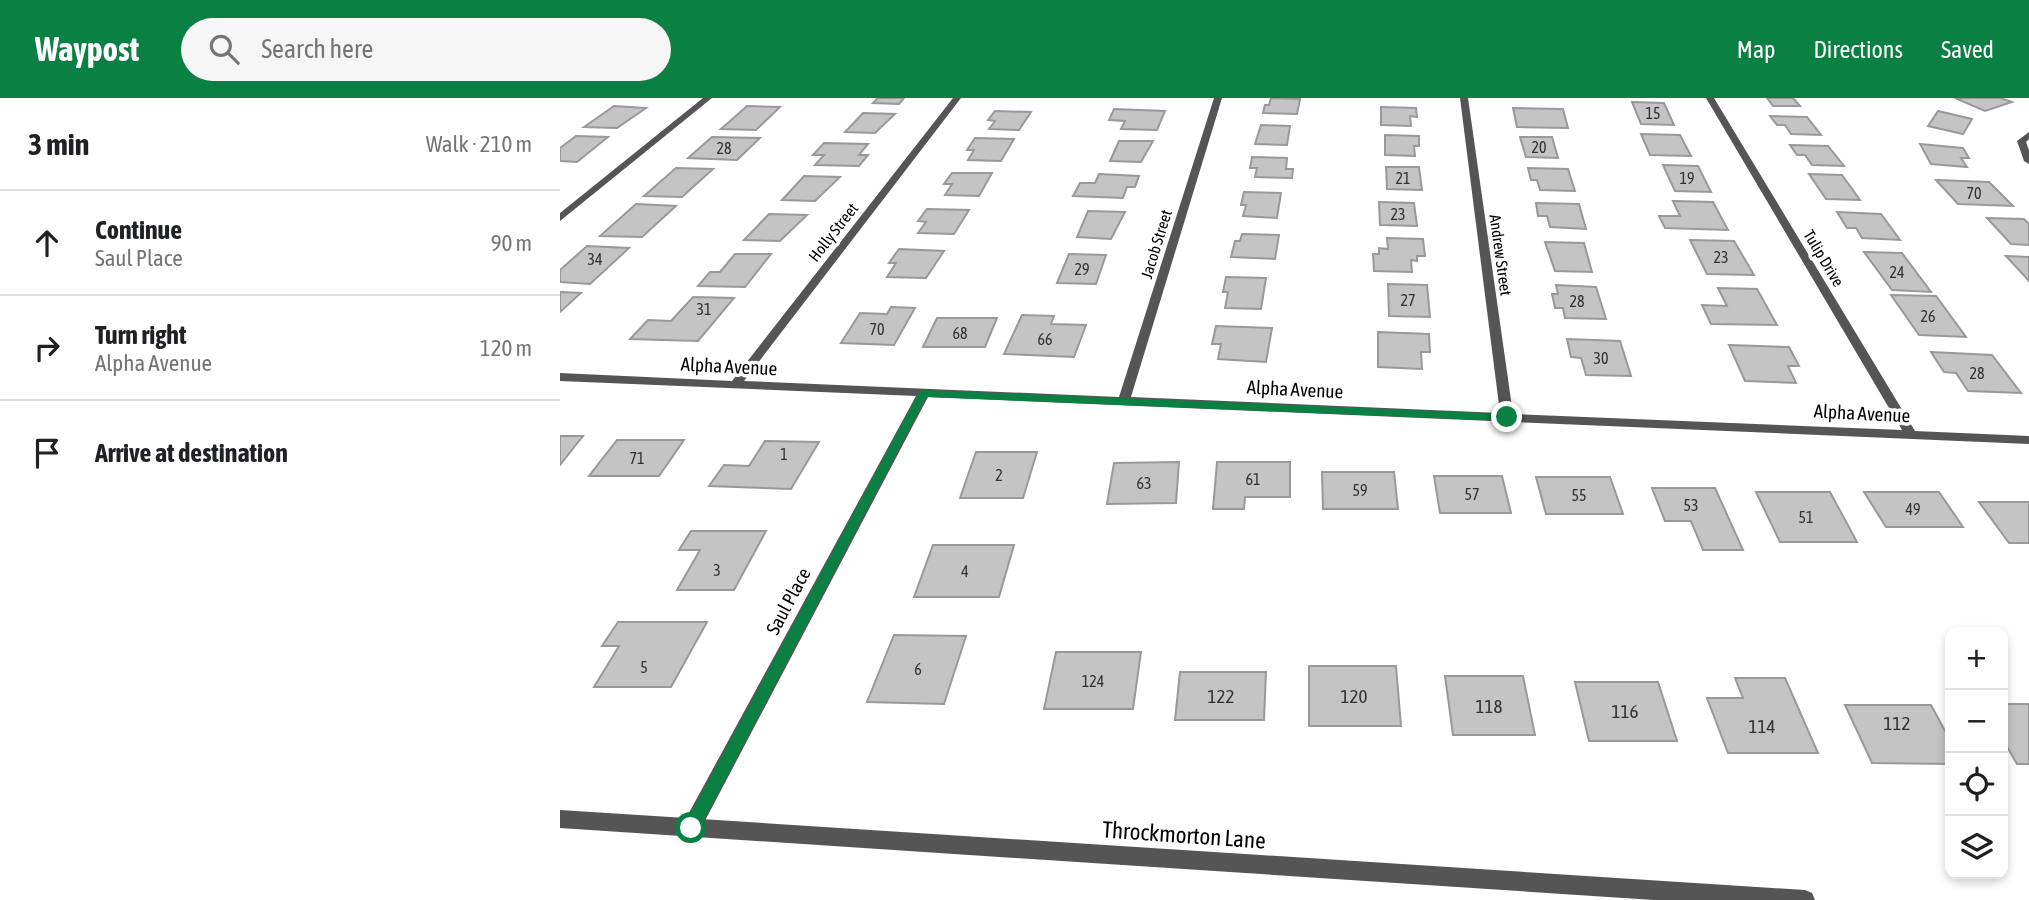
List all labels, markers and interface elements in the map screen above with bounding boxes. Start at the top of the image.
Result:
search box [181,18,671,81]
text: Waypost [35,30,139,68]
icon: search [205,30,243,68]
text: Search here [261,34,373,64]
text: Map [1737,36,1775,63]
text: Directions [1813,36,1903,63]
text: Saved [1941,36,1994,63]
house number: 15 [1645,104,1661,122]
text: 3 min [28,127,89,161]
text: Walk · 210 m [426,131,532,157]
house number: 20 [1531,138,1547,156]
house number: 28 [716,139,732,157]
house number: 21 [1395,169,1411,187]
house number: 19 [1679,169,1695,187]
house number: 70 [1966,184,1982,202]
street label: Holly Street [805,199,862,265]
house number: 23 [1390,205,1406,223]
street label: Jacob Street [1137,207,1175,281]
street label: Andrew Street [1486,213,1516,297]
text: Continue [95,215,182,245]
icon: ahead [28,224,66,262]
street label: Tulip Drive [1799,226,1848,290]
text: 90 m [491,230,532,256]
text: Saul Place [95,245,183,271]
house number: 23 [1713,248,1729,266]
house number: 34 [587,250,603,268]
house number: 29 [1074,260,1090,278]
house number: 24 [1889,263,1905,281]
house number: 27 [1400,291,1416,309]
house number: 28 [1569,292,1585,310]
house number: 31 [696,300,712,318]
house number: 26 [1920,307,1936,325]
text: Turn right [95,320,186,350]
house number: 70 [869,320,885,338]
house number: 68 [952,324,968,342]
icon: right [28,329,66,367]
house number: 66 [1037,330,1053,348]
text: 120 m [480,335,532,361]
house number: 30 [1593,349,1609,367]
text: Alpha Avenue [95,350,212,376]
street label: Alpha Avenue [680,352,778,380]
house number: 28 [1969,364,1985,382]
street label: Alpha Avenue [1246,375,1344,403]
street label: Alpha Avenue [1813,399,1911,427]
route end [1491,401,1522,432]
icon: arrive [28,434,66,472]
text: Arrive at destination [95,438,288,468]
house number: 1 [780,445,788,463]
house number: 71 [629,449,645,467]
house number: 2 [995,466,1003,484]
house number: 61 [1245,470,1261,488]
house number: 63 [1136,474,1152,492]
house number: 59 [1352,481,1368,499]
house number: 57 [1464,485,1480,503]
house number: 55 [1571,486,1587,504]
house number: 53 [1683,496,1699,514]
house number: 49 [1905,500,1921,518]
house number: 51 [1798,508,1814,526]
house number: 3 [713,561,721,579]
house number: 4 [961,562,969,580]
street label: Saul Place [761,564,815,638]
map controls [1945,627,2008,879]
button: + [1945,627,2008,690]
house number: 5 [640,658,648,676]
house number: 6 [914,660,922,678]
house number: 124 [1082,672,1104,690]
house number: 122 [1208,685,1234,707]
house number: 120 [1341,685,1367,707]
button: − [1945,690,2008,753]
house number: 118 [1476,695,1502,717]
house number: 116 [1612,700,1638,722]
house number: 112 [1884,712,1910,734]
house number: 114 [1749,715,1775,737]
button: locate [1945,753,2008,816]
route start [675,812,706,843]
street label: Throckmorton Lane [1101,816,1267,854]
button: layers [1945,816,2008,879]

